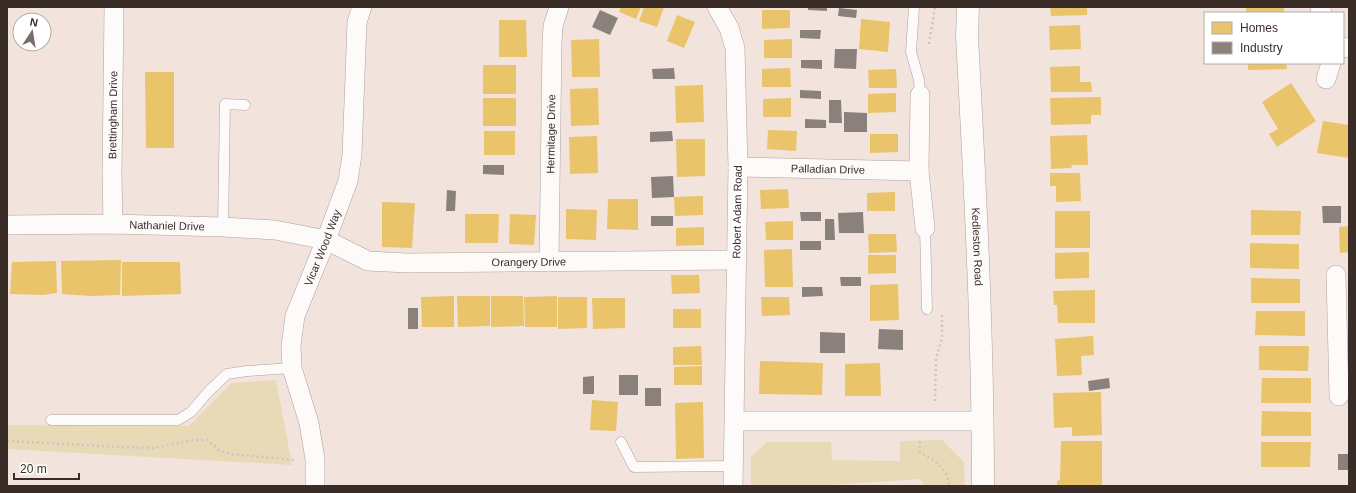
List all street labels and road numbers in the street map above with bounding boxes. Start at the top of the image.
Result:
street label: Brettingham Drive [106,71,119,159]
street label: Hermitage Drive [544,94,557,174]
street label: Palladian Drive [791,162,865,176]
street label: Robert Adam Road [730,165,744,259]
street label: Vicar Wood Way [302,207,343,288]
street label: Kedleston Road [970,207,985,286]
street label: Nathaniel Drive [129,218,205,232]
street label: Orangery Drive [491,256,566,268]

